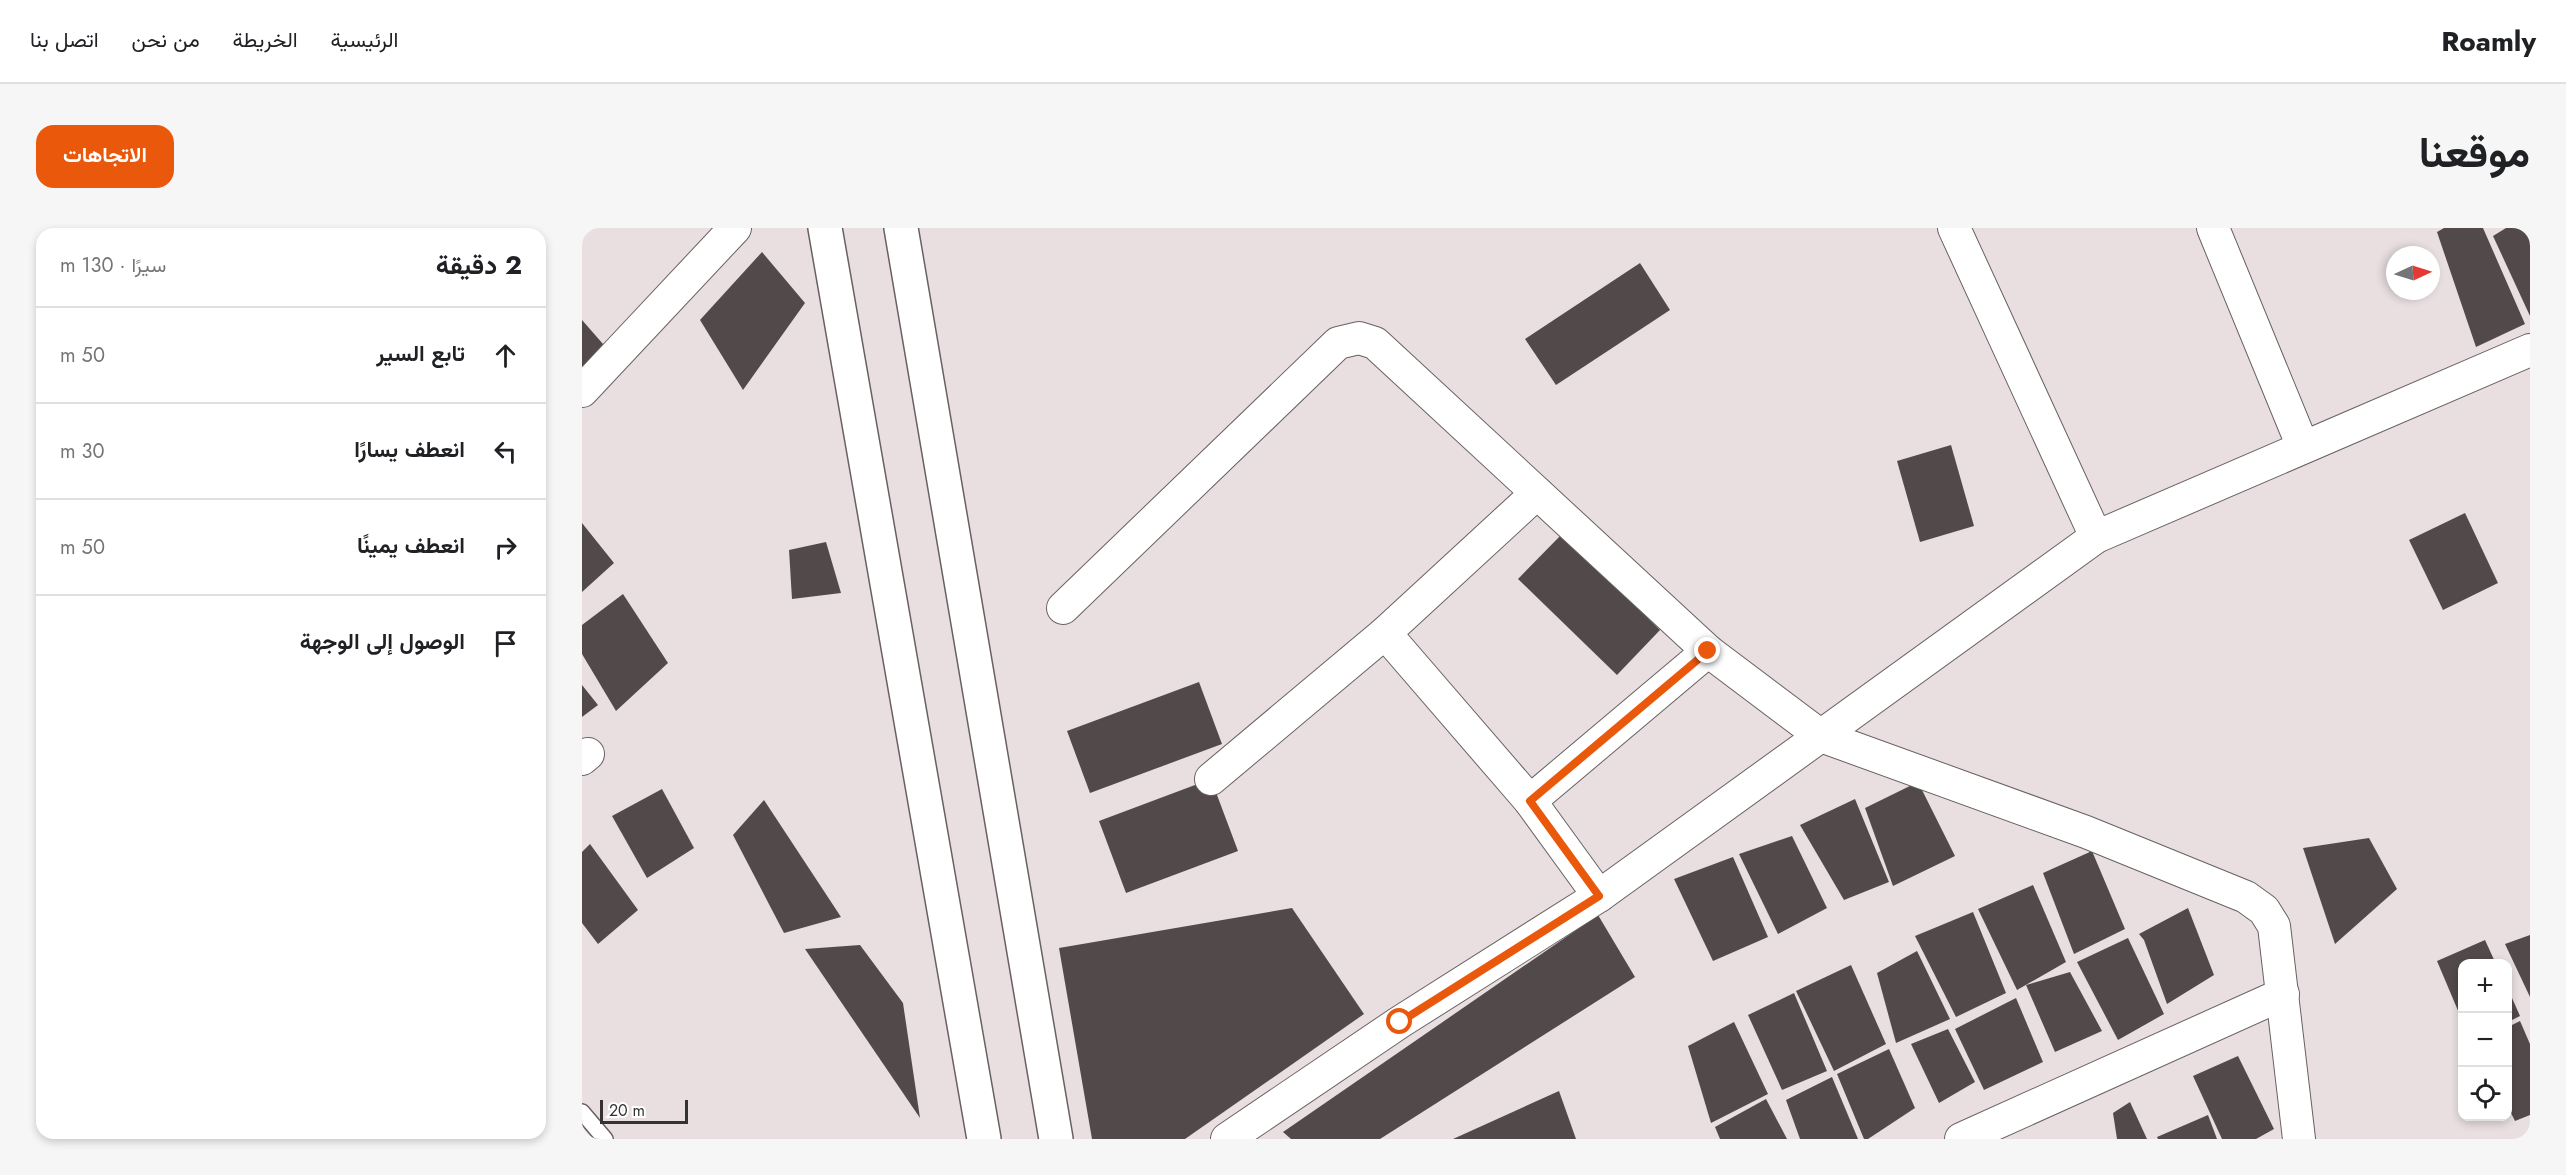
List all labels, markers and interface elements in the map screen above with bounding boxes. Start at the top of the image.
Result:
text: Roamly [2441,21,2536,62]
text: اتصل بنا [30,25,99,55]
text: من نحن [132,25,200,55]
text: الخريطة [233,25,298,55]
text: الرئيسية [331,25,398,55]
text: موقعنا [2419,122,2530,183]
button: الاتجاهات [36,125,174,188]
text: 2 دقيقة [436,246,522,284]
north arrow [2386,246,2440,300]
text: سيرًا · 130 m [60,251,166,280]
text: تابع السير [376,337,465,369]
icon: ahead [489,339,522,372]
text: 50 m [60,341,105,370]
text: انعطف يسارًا [354,433,465,465]
icon: left [489,435,522,468]
text: 30 m [60,437,105,466]
text: انعطف يمينًا [357,529,465,561]
icon: right [489,531,522,564]
text: 50 m [60,533,105,562]
text: الوصول إلى الوجهة [300,625,465,657]
icon: arrive [489,627,522,660]
route end [1694,637,1720,663]
map controls [2458,959,2512,1121]
button: + [2458,959,2512,1013]
route start [1386,1008,1412,1034]
button: − [2458,1013,2512,1067]
button: locate [2458,1067,2512,1121]
scale bar [600,1097,688,1124]
text: 20 m [609,1099,645,1122]

